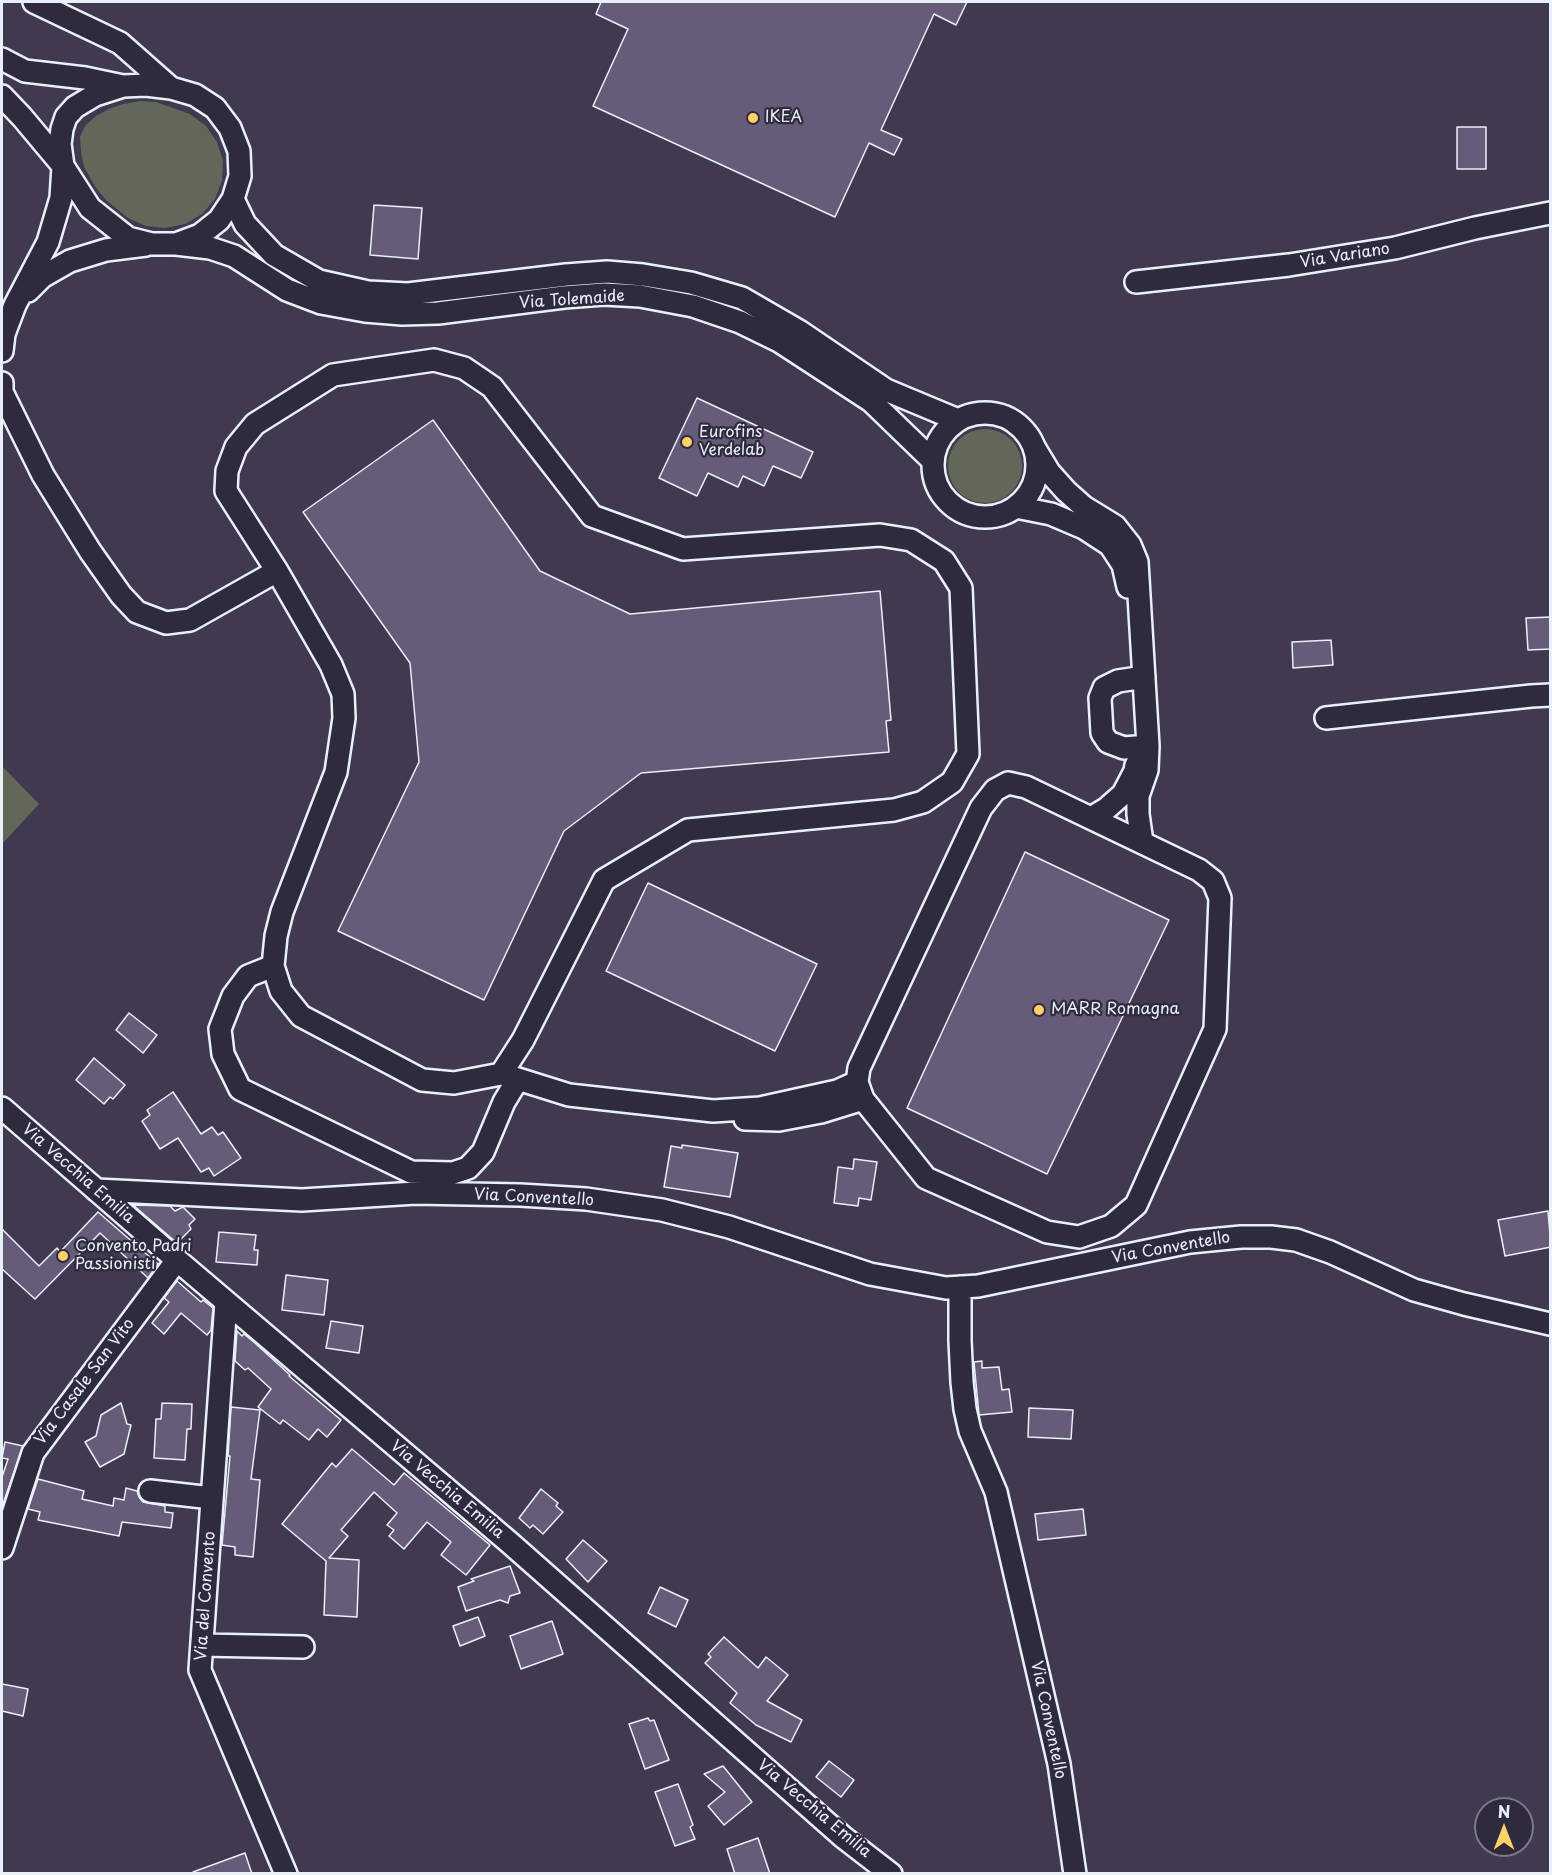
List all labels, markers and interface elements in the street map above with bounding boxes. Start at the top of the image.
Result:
place label: IKEA [765,108,802,128]
marker: IKEA [746,111,760,125]
street label: Via Variano [1299,239,1391,273]
street label: Via Tolemaide [519,287,625,313]
place label: Eurofins Verdelab [699,423,764,461]
marker: Eurofins Verdelab [680,435,694,449]
place label: MARR Romagna [1051,1000,1179,1020]
marker: MARR Romagna [1032,1003,1046,1017]
street label: Via Vecchia Emilia [18,1120,138,1228]
street label: Via Conventello [474,1185,594,1211]
street label: Via Conventello [1110,1228,1232,1268]
place label: Convento Padri Passionisti [75,1237,192,1275]
marker: Convento Padri Passionisti [56,1249,70,1263]
street label: Via Casale San Vito [31,1315,139,1449]
street label: Via Vecchia Emilia [386,1437,508,1543]
street label: Via del Convento [192,1531,220,1661]
street label: Via Conventello [1026,1659,1070,1781]
street label: Via Vecchia Emilia [753,1756,875,1862]
north arrow [1474,1797,1534,1857]
text: N [1498,1799,1510,1823]

